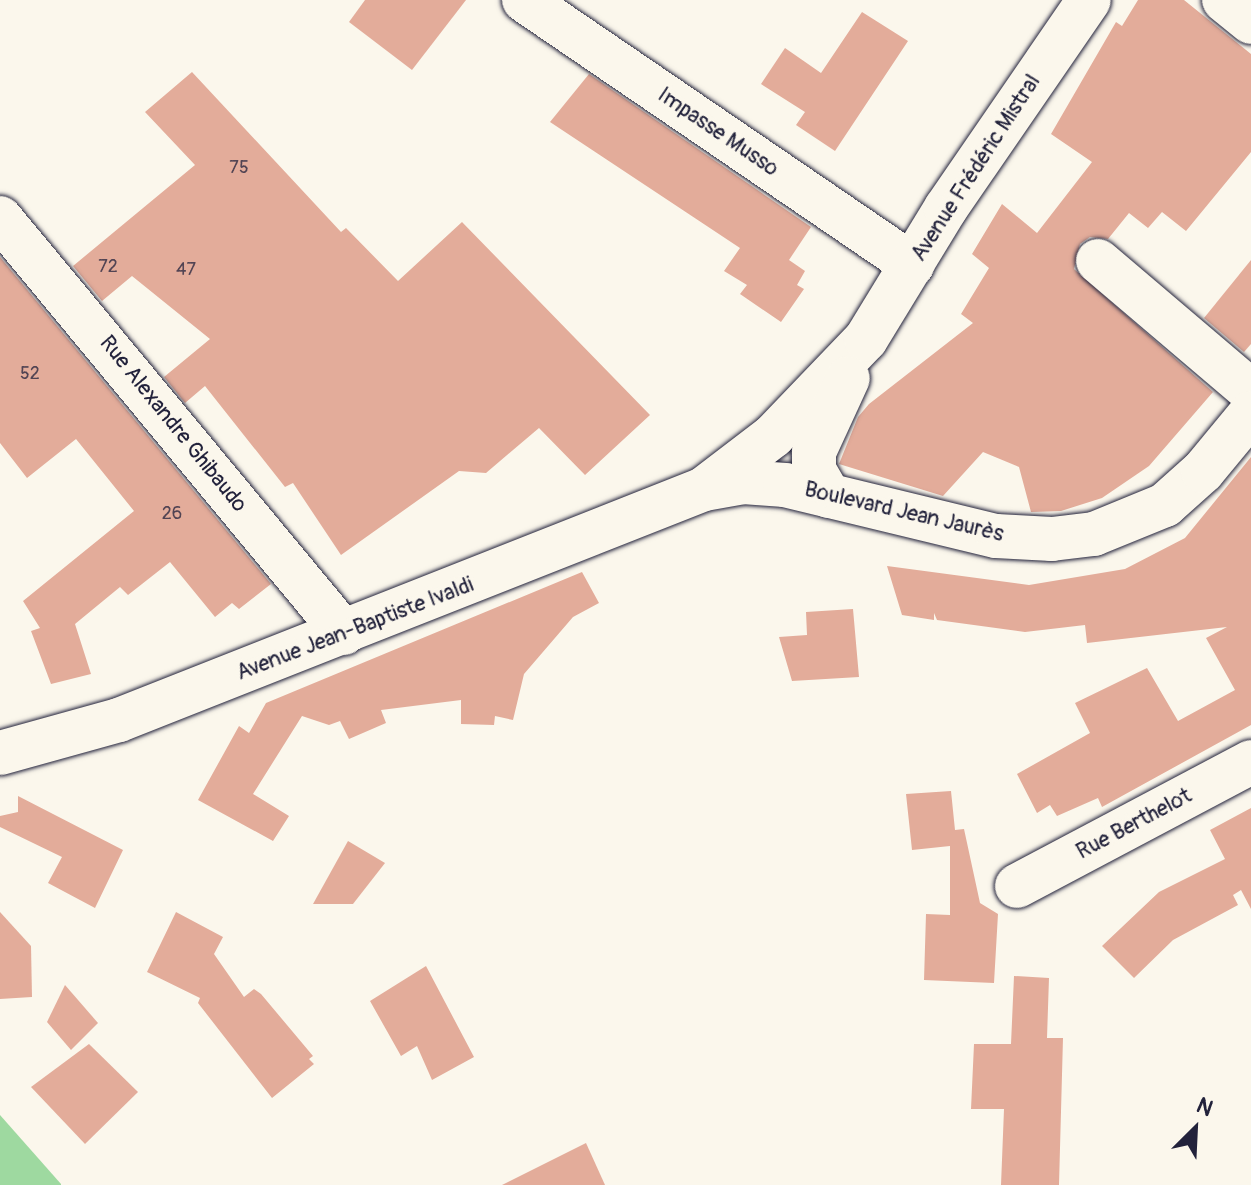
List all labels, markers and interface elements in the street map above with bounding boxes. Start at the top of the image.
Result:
street label: Avenue Frédéric Mistral [906,70,1046,266]
street label: Impasse Musso [653,82,783,182]
house number: 75 [229,157,249,179]
house number: 72 [98,256,118,278]
house number: 47 [176,259,196,281]
street label: Rue Alexandre Ghibaudo [94,330,252,518]
house number: 52 [20,363,40,385]
street label: Boulevard Jean Jaurès [802,476,1006,548]
house number: 26 [162,503,182,525]
street label: Avenue Jean-Baptiste Ivaldi [233,572,477,686]
street label: Rue Berthelot [1072,783,1196,865]
north arrow [1155,1089,1235,1169]
text: N [1192,1091,1217,1123]

